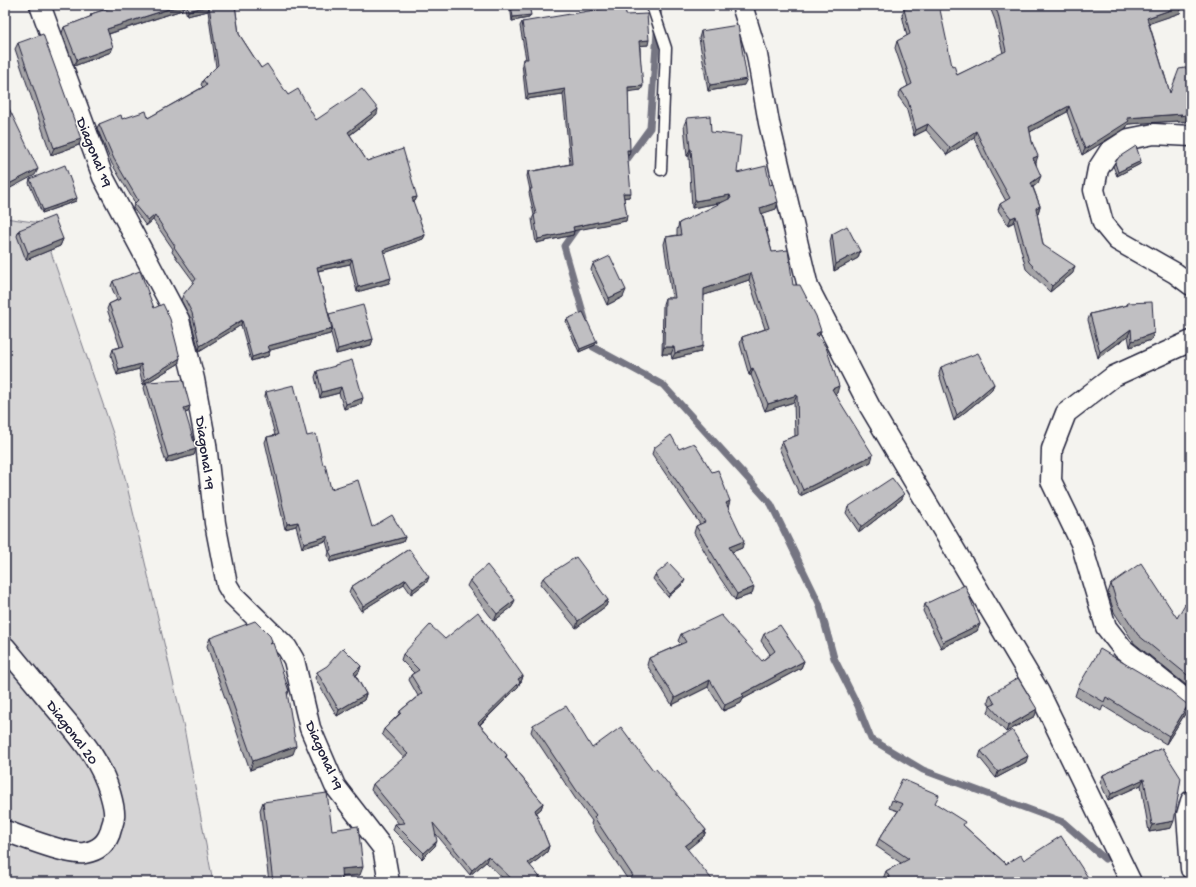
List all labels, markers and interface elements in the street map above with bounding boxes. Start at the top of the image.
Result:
street label: Diagonal 19 [71,114,115,191]
street label: Diagonal 19 [190,415,218,491]
street label: Diagonal 20 [41,697,102,769]
street label: Diagonal 19 [300,718,347,794]

